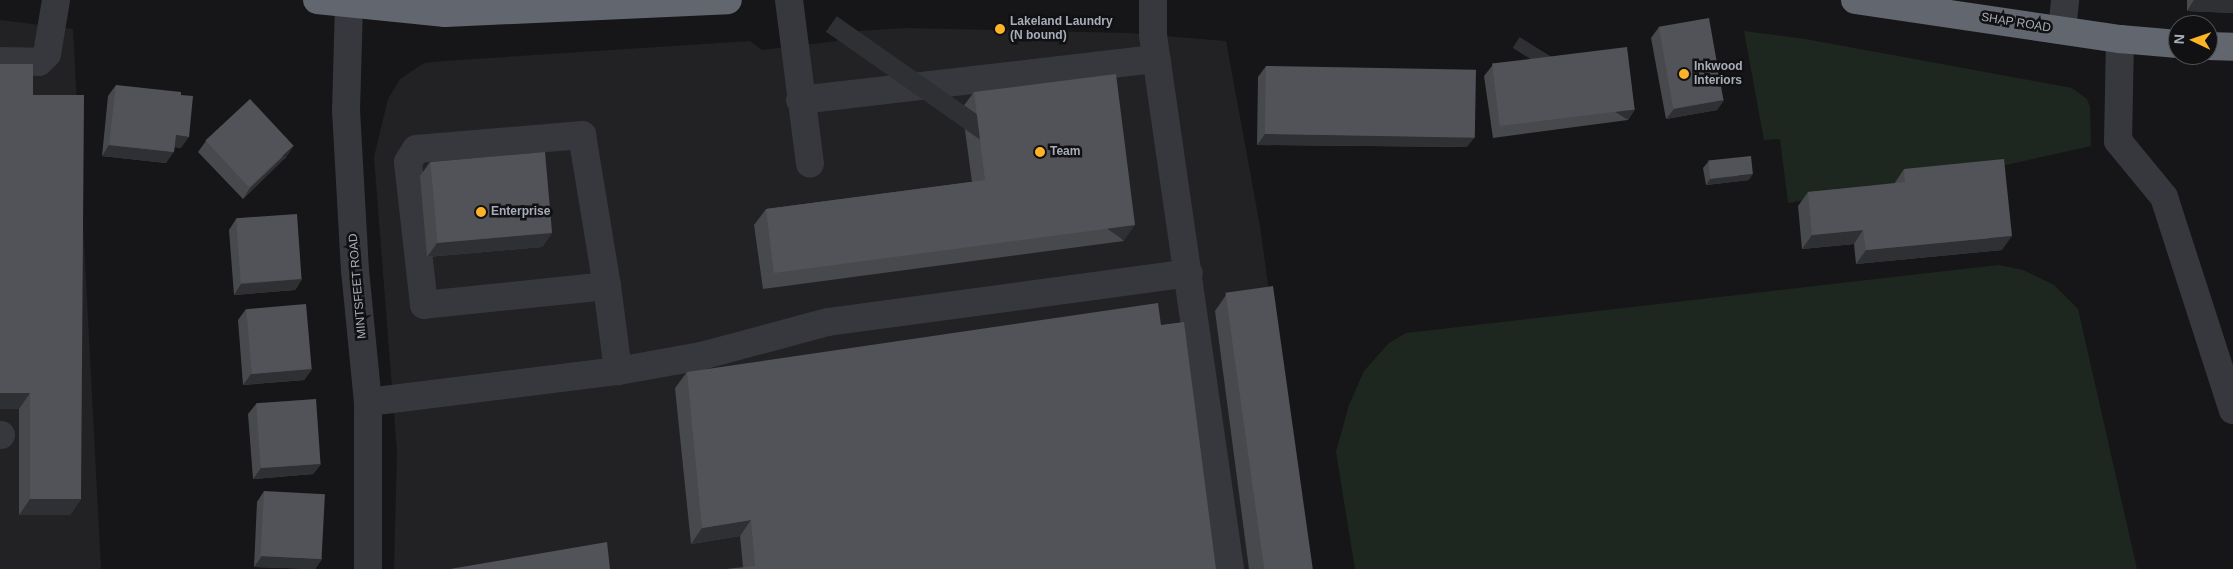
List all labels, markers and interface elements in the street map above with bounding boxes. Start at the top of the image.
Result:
street label: SHAP ROAD [1980,10,2052,36]
place label: Lakeland Laundry (N bound) [1010,15,1113,43]
north arrow [2168,15,2218,65]
marker: Lakeland Laundry (N bound) [994,23,1006,35]
text: N [2171,34,2187,45]
place label: Inkwood Interiors [1694,60,1743,88]
marker: Inkwood Interiors [1678,68,1690,80]
place label: Team [1050,145,1080,159]
marker: Team [1034,146,1046,158]
place label: Enterprise [491,205,550,219]
marker: Enterprise [475,206,487,218]
street label: MINTSFEET ROAD [346,233,370,339]

